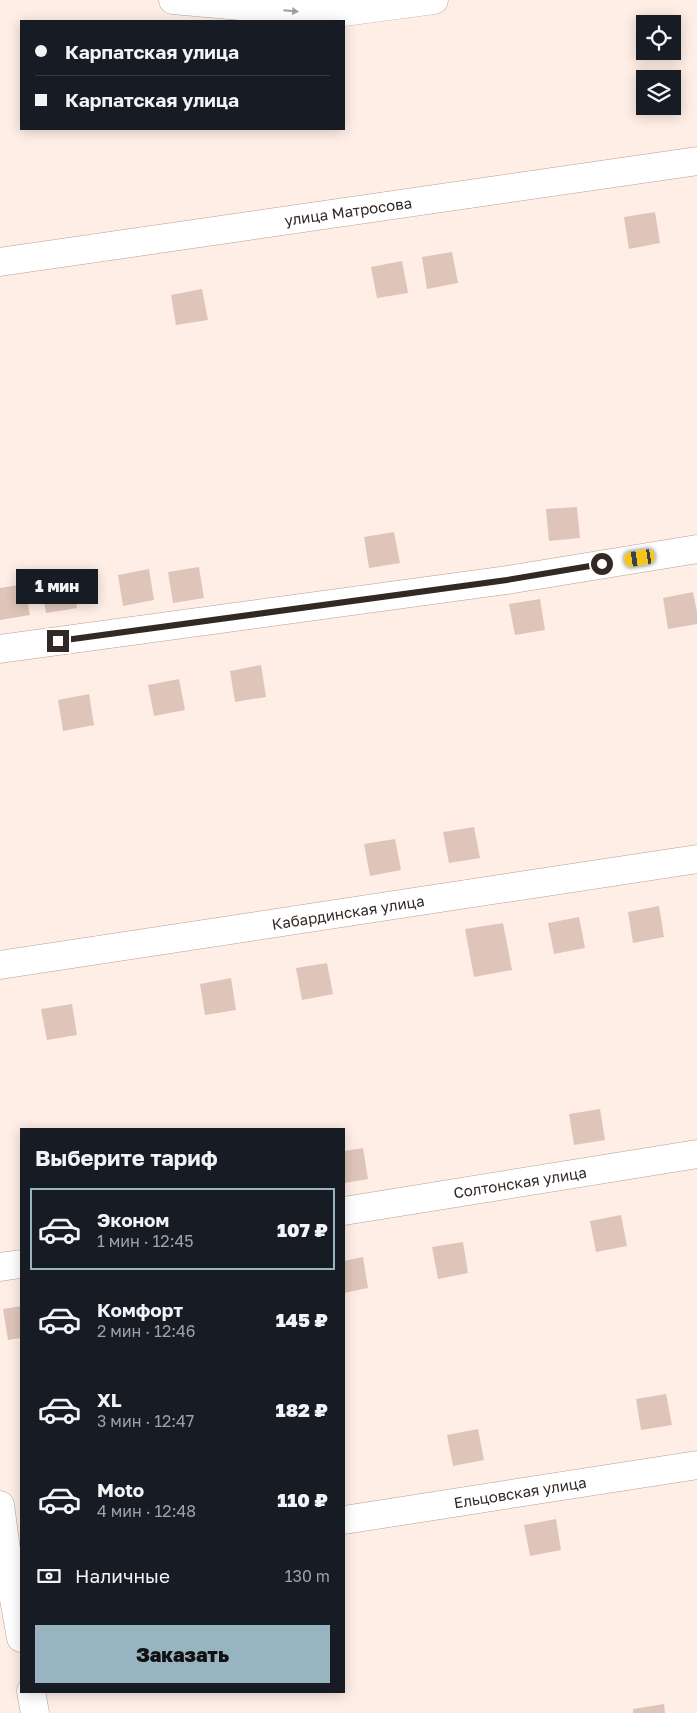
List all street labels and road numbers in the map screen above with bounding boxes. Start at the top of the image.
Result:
street label: улица Матросова [283,193,413,229]
street label: Кабардинская улица [271,891,425,933]
street label: Солтонская улица [452,1163,588,1201]
street label: Ельцовская улица [452,1473,588,1511]

